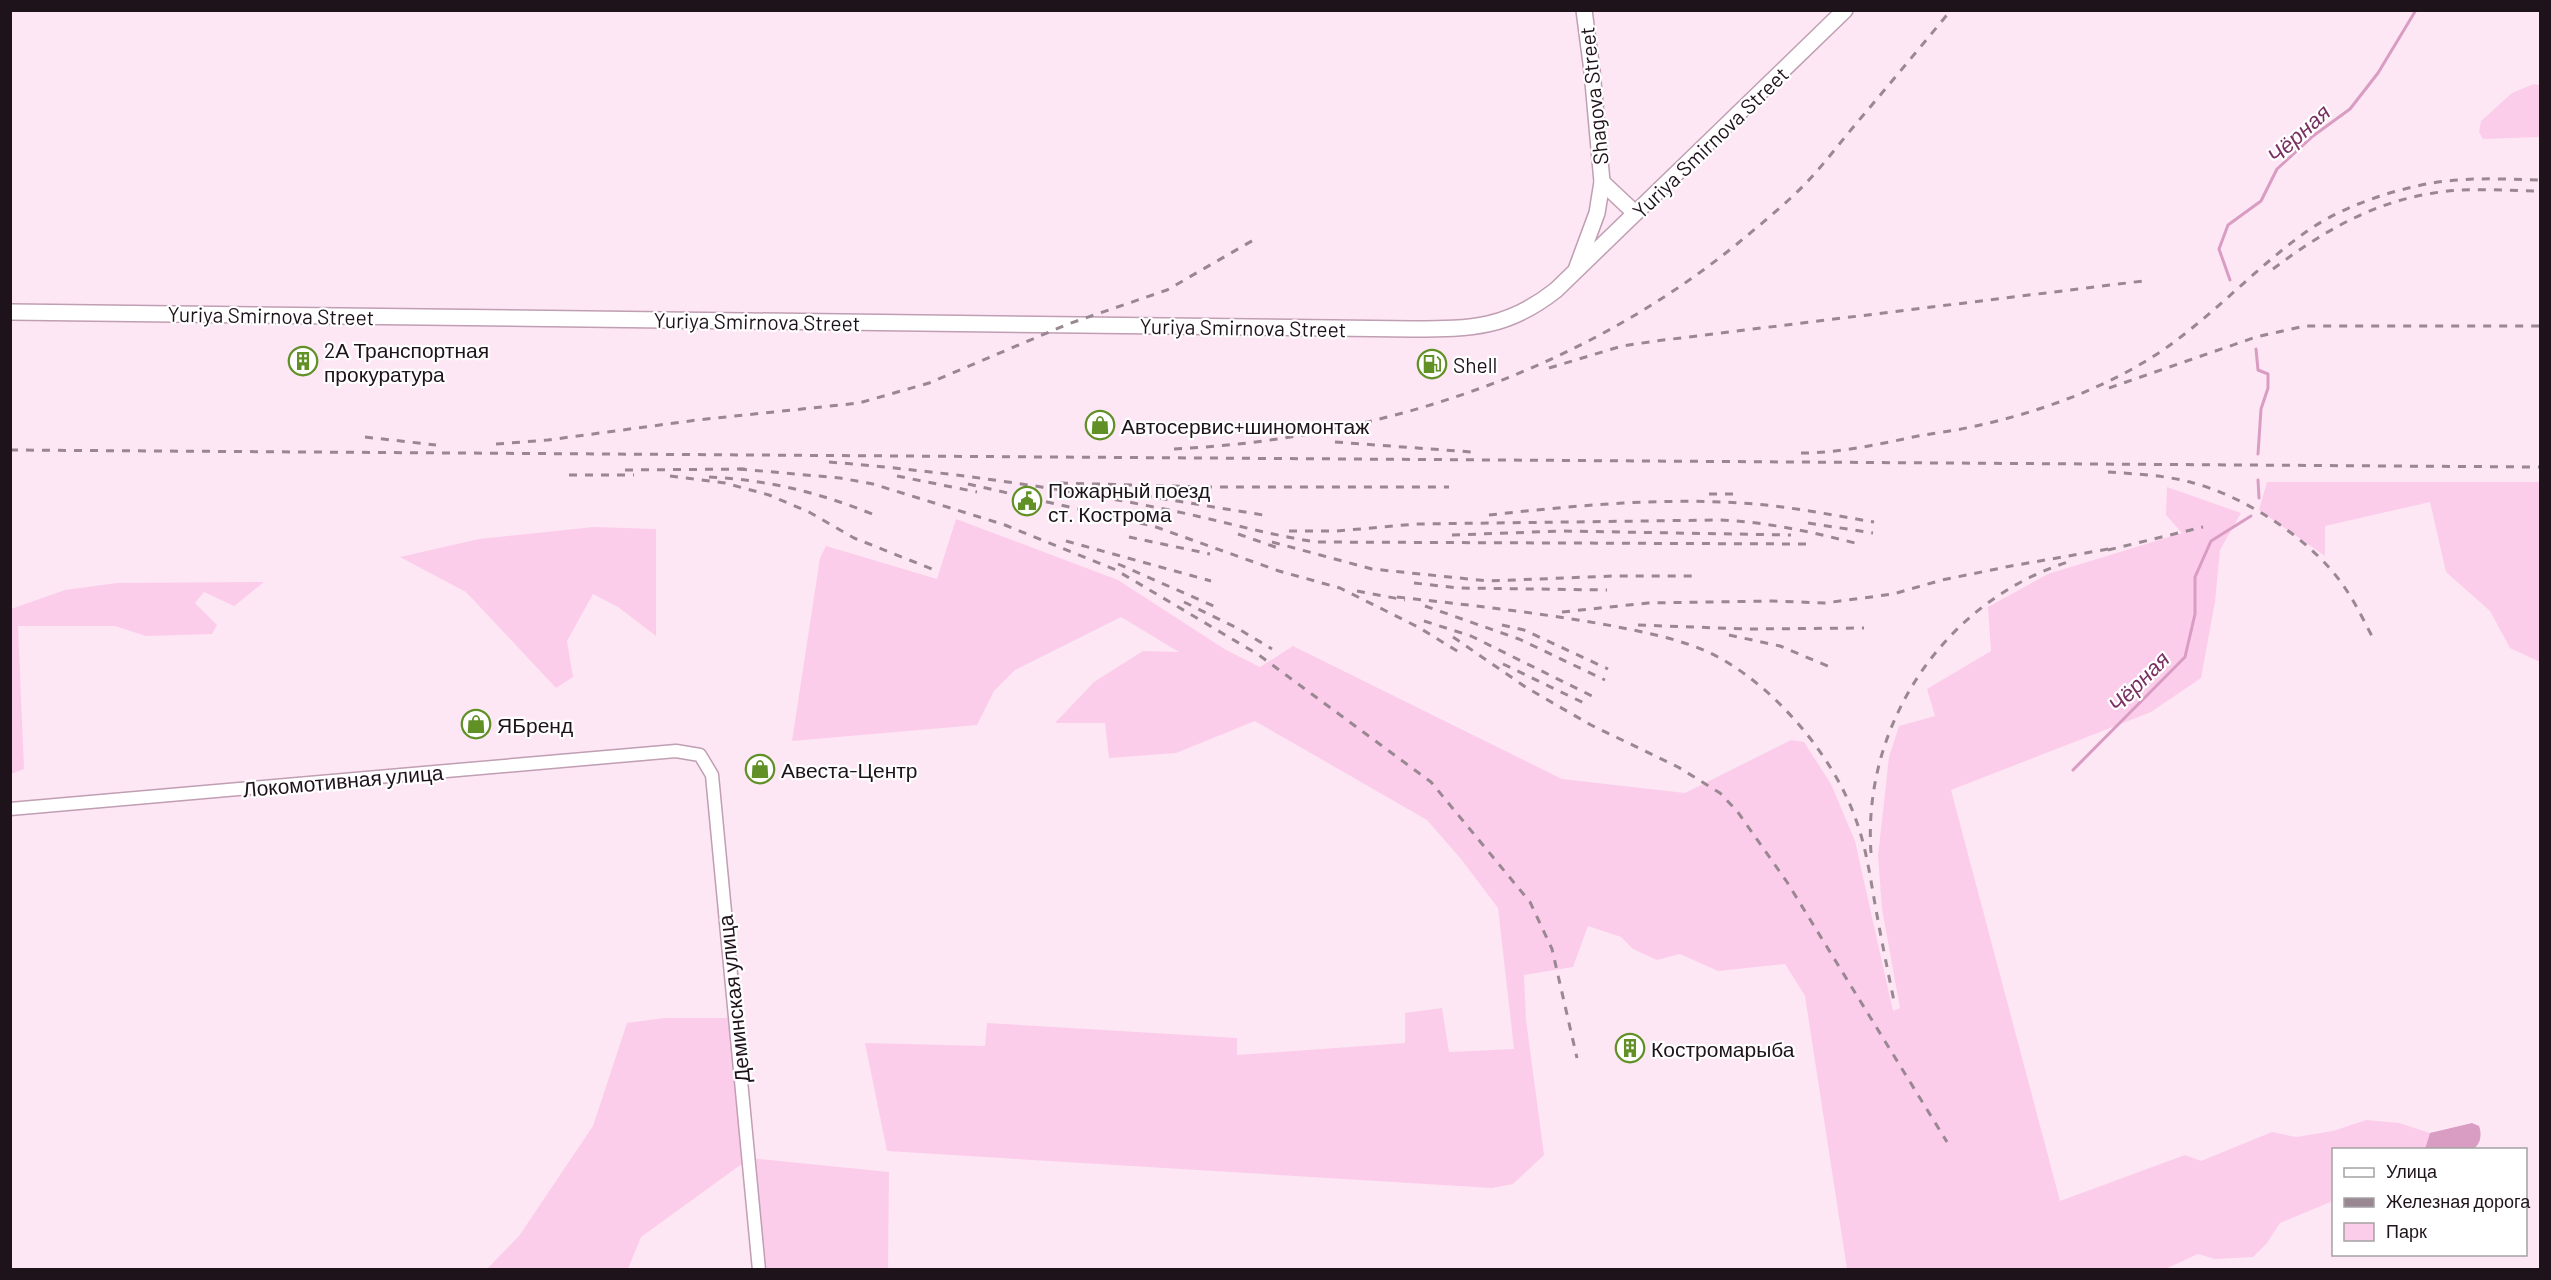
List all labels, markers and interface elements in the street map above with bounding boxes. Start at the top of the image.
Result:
street label: Shagova Street [1573,26,1613,166]
street label: Yuriya Smirnova Street [1627,61,1793,223]
water label: Чёрная [2261,98,2336,169]
street label: Yuriya Smirnova Street [167,301,375,329]
street label: Yuriya Smirnova Street [653,307,861,335]
street label: Yuriya Smirnova Street [1139,313,1347,341]
place label: 2А Транспортная прокуратура [324,337,489,386]
building icon: 2А Транспортная прокуратура [287,345,319,377]
fuel station icon: Shell [1416,348,1448,380]
place label: Shell [1453,352,1497,377]
shop icon: Автосервис+шиномонтаж [1084,409,1116,441]
place label: Автосервис+шиномонтаж [1121,413,1369,438]
place label: Пожарный поезд ст. Кострома [1048,477,1210,526]
public building icon: Пожарный поезд ст. Кострома [1011,485,1043,517]
water label: Чёрная [2102,645,2175,718]
shop icon: ЯБренд [460,708,492,740]
place label: ЯБренд [497,712,573,737]
shop icon: Авеста-Центр [744,753,776,785]
place label: Авеста-Центр [781,757,918,782]
street label: Локомотивная улица [242,759,445,801]
street label: Деминская улица [712,913,754,1084]
building icon: Костромарыба [1614,1032,1646,1064]
place label: Костромарыба [1651,1036,1795,1061]
legend [2332,1148,2527,1256]
text: Улица [2386,1160,2438,1182]
text: Железная дорога [2386,1190,2531,1212]
text: Парк [2386,1220,2427,1242]

